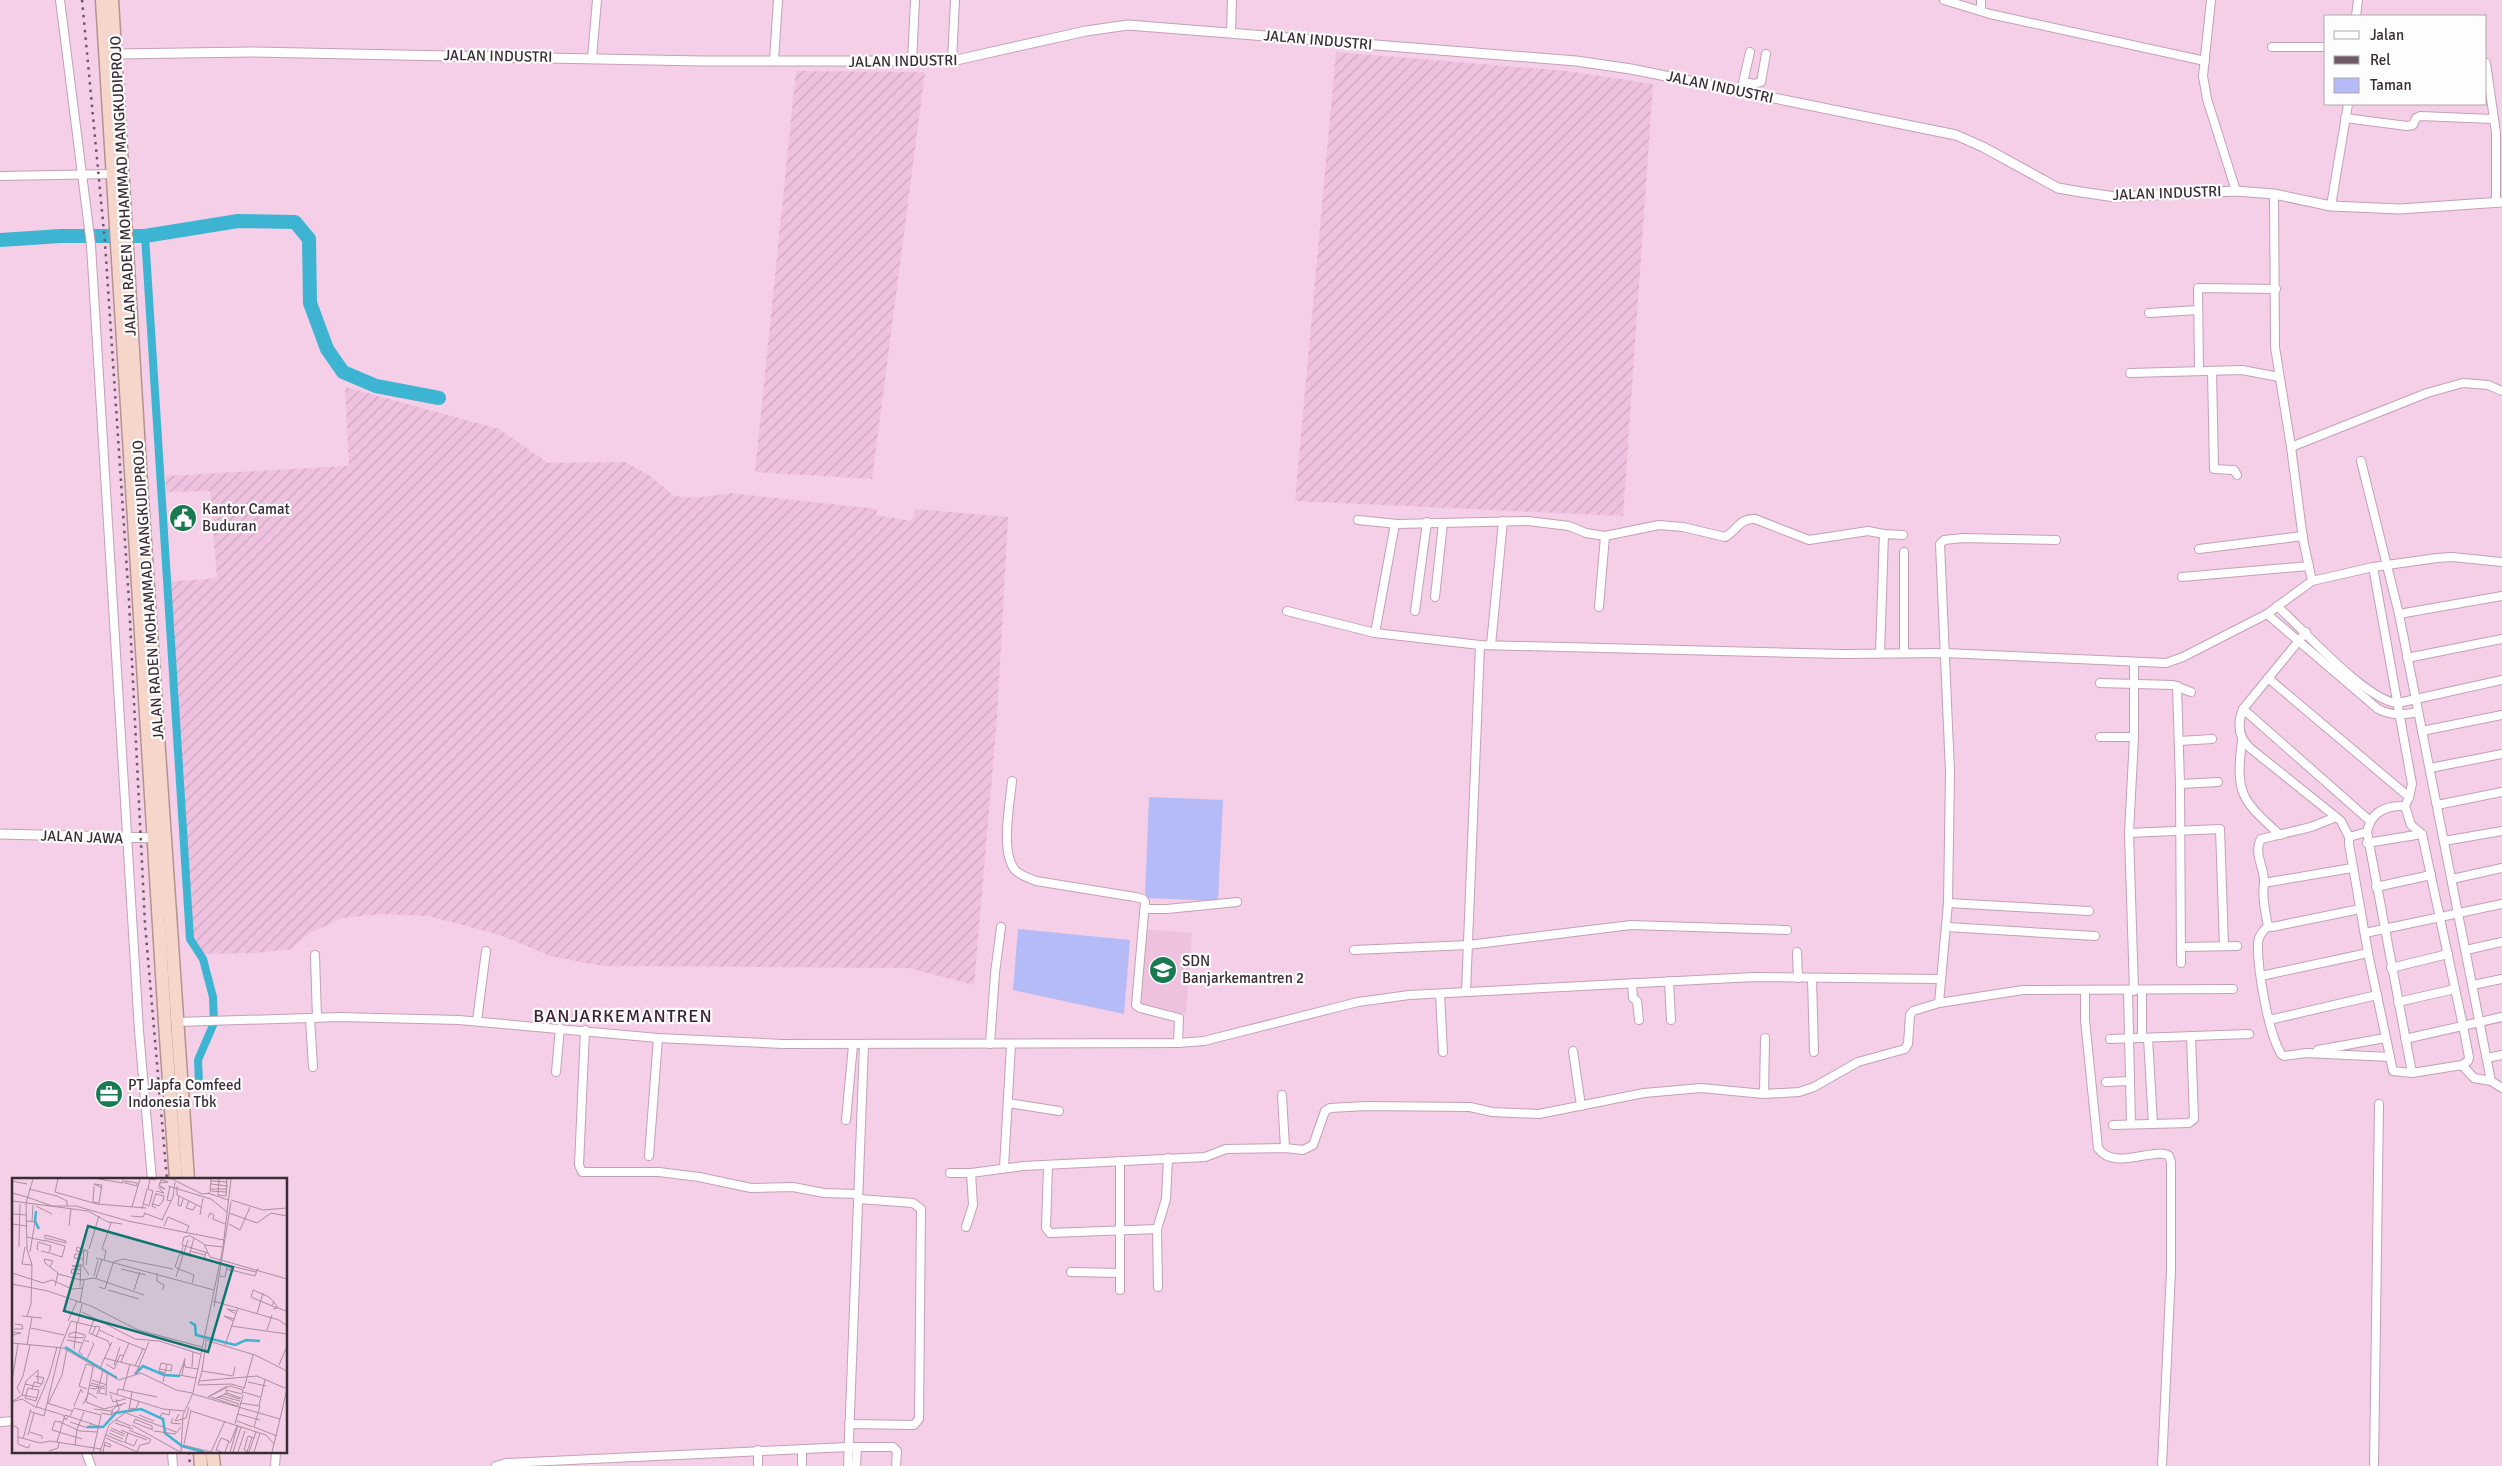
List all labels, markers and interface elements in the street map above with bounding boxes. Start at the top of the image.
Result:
legend [2324,15,2487,105]
street label: JALAN INDUSTRI [1263,26,1373,54]
text: Jalan [2370,26,2404,44]
street label: JALAN RADEN MOHAMMAD MANGKUDIPROJO [106,35,140,337]
street label: JALAN INDUSTRI [443,46,553,66]
street label: JALAN INDUSTRI [848,51,958,71]
text: Rel [2370,51,2391,69]
street label: JALAN INDUSTRI [1665,67,1775,107]
text: Taman [2370,76,2412,94]
street label: JALAN INDUSTRI [2112,182,2222,204]
street label: JALAN RADEN MOHAMMAD MANGKUDIPROJO [129,439,167,741]
place label: Kantor Camat Buduran [202,500,290,535]
public building icon: Kantor Camat Buduran [168,503,198,533]
street label: JALAN JAWA [40,827,124,847]
place label: SDN Banjarkemantren 2 [1182,952,1304,987]
school or university icon: SDN Banjarkemantren 2 [1148,955,1178,985]
district label: BANJARKEMANTREN [533,1005,713,1027]
place label: PT Japfa Comfeed Indonesia Tbk [128,1076,242,1111]
office icon: PT Japfa Comfeed Indonesia Tbk [94,1079,124,1109]
inset map [12,1178,288,1454]

